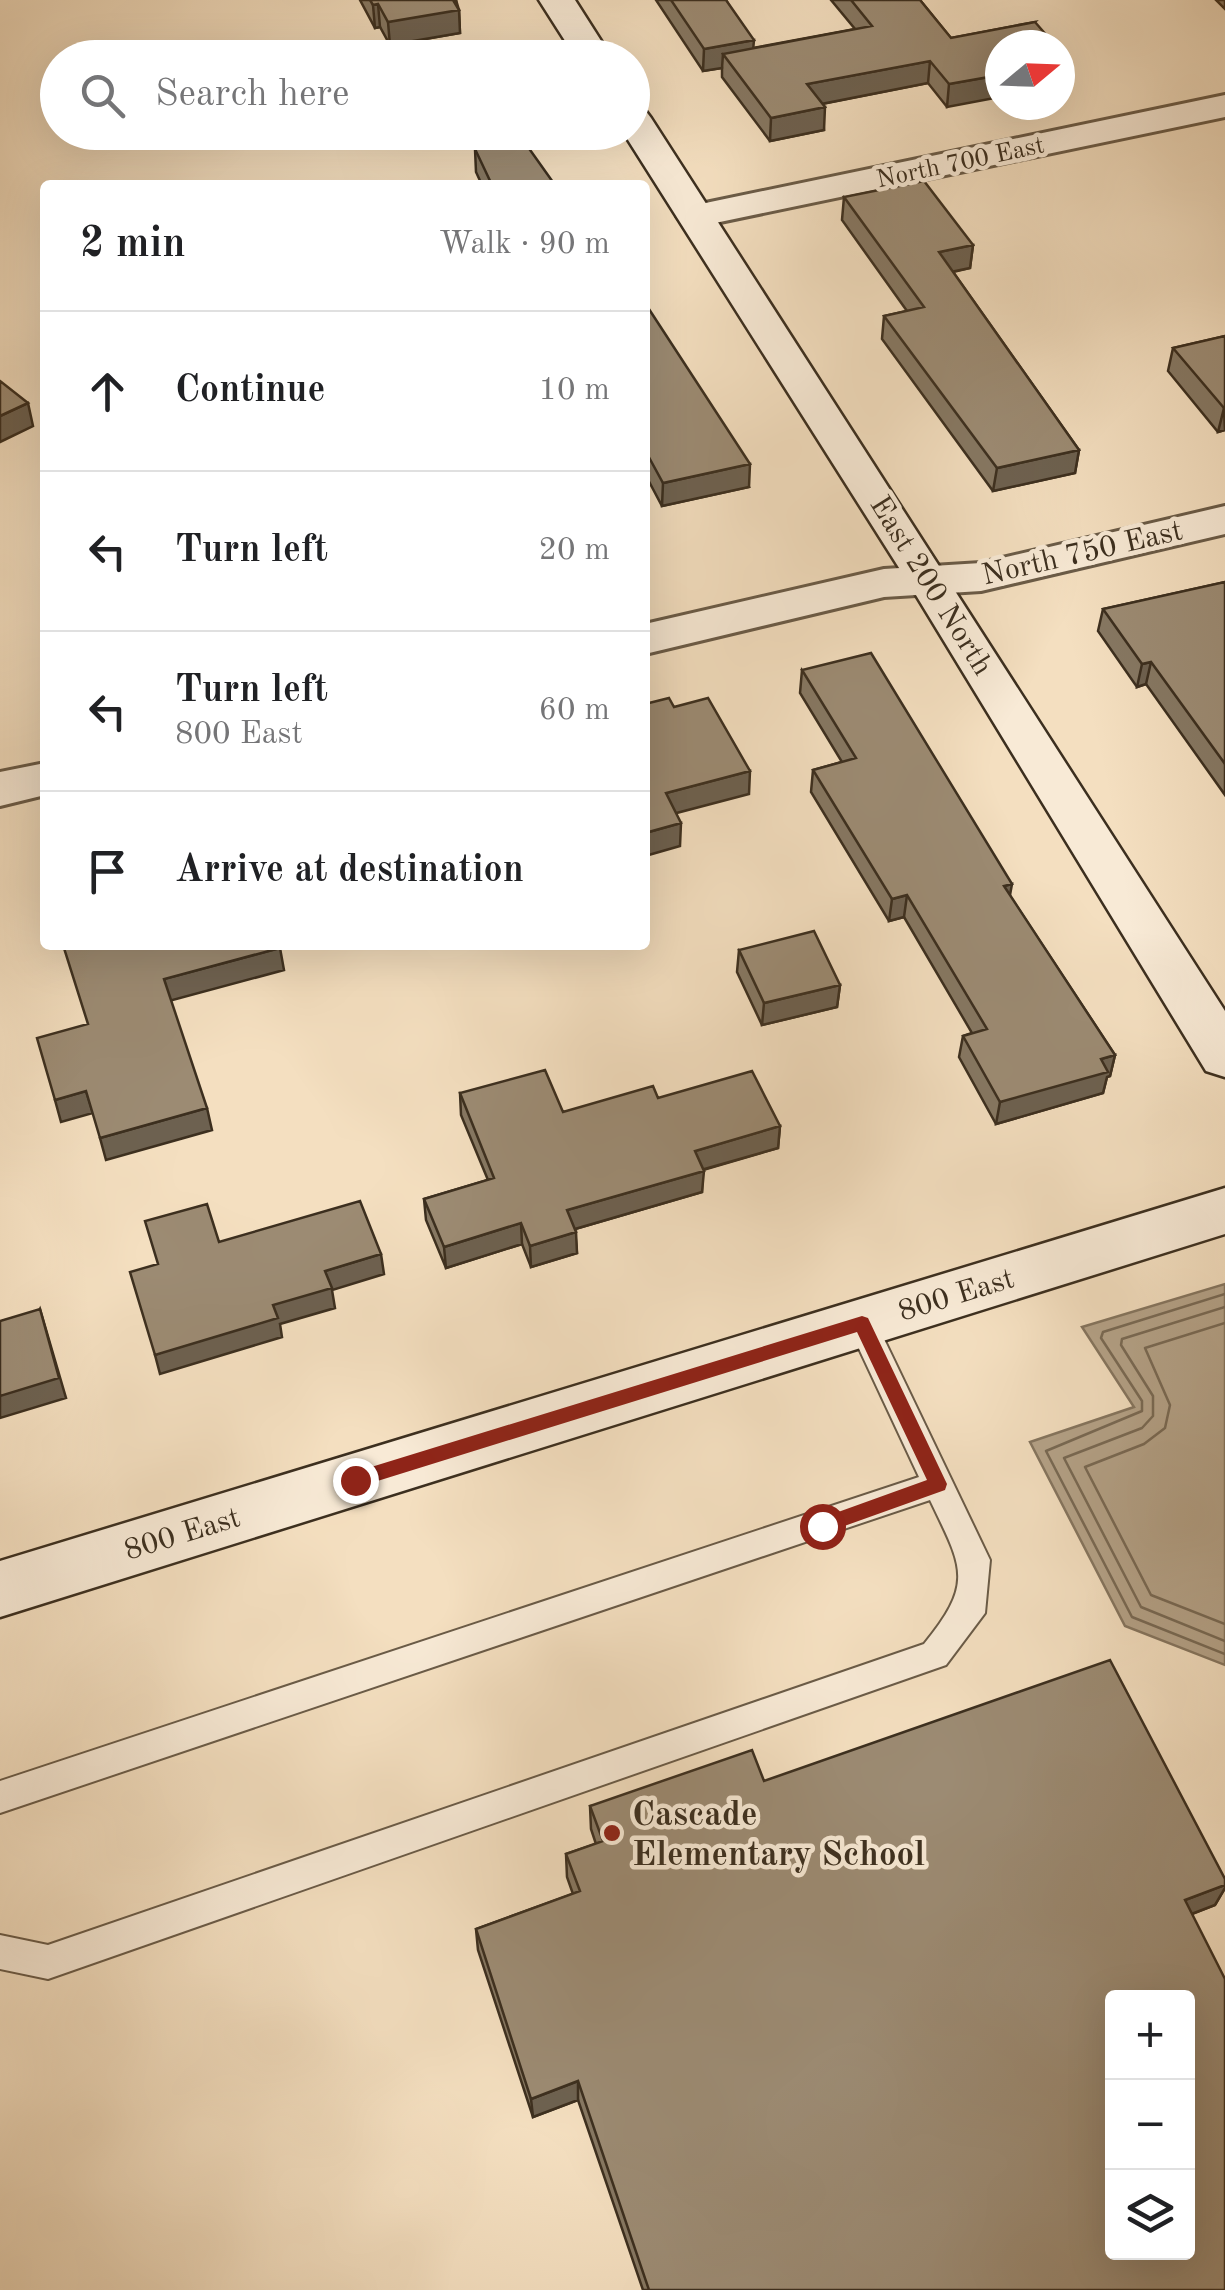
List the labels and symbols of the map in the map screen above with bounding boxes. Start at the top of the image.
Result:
north arrow [985,30,1075,120]
street label: North 700 East [874,133,1047,193]
street label: East 200 North [863,491,997,681]
street label: North 750 East [979,516,1186,592]
street label: 800 East [895,1264,1018,1328]
route end [333,1458,379,1504]
street label: 800 East [121,1503,244,1567]
route start [800,1504,846,1550]
place label: Cascade Elementary School [632,1798,925,1873]
marker: Cascade Elementary School [601,1822,623,1844]

